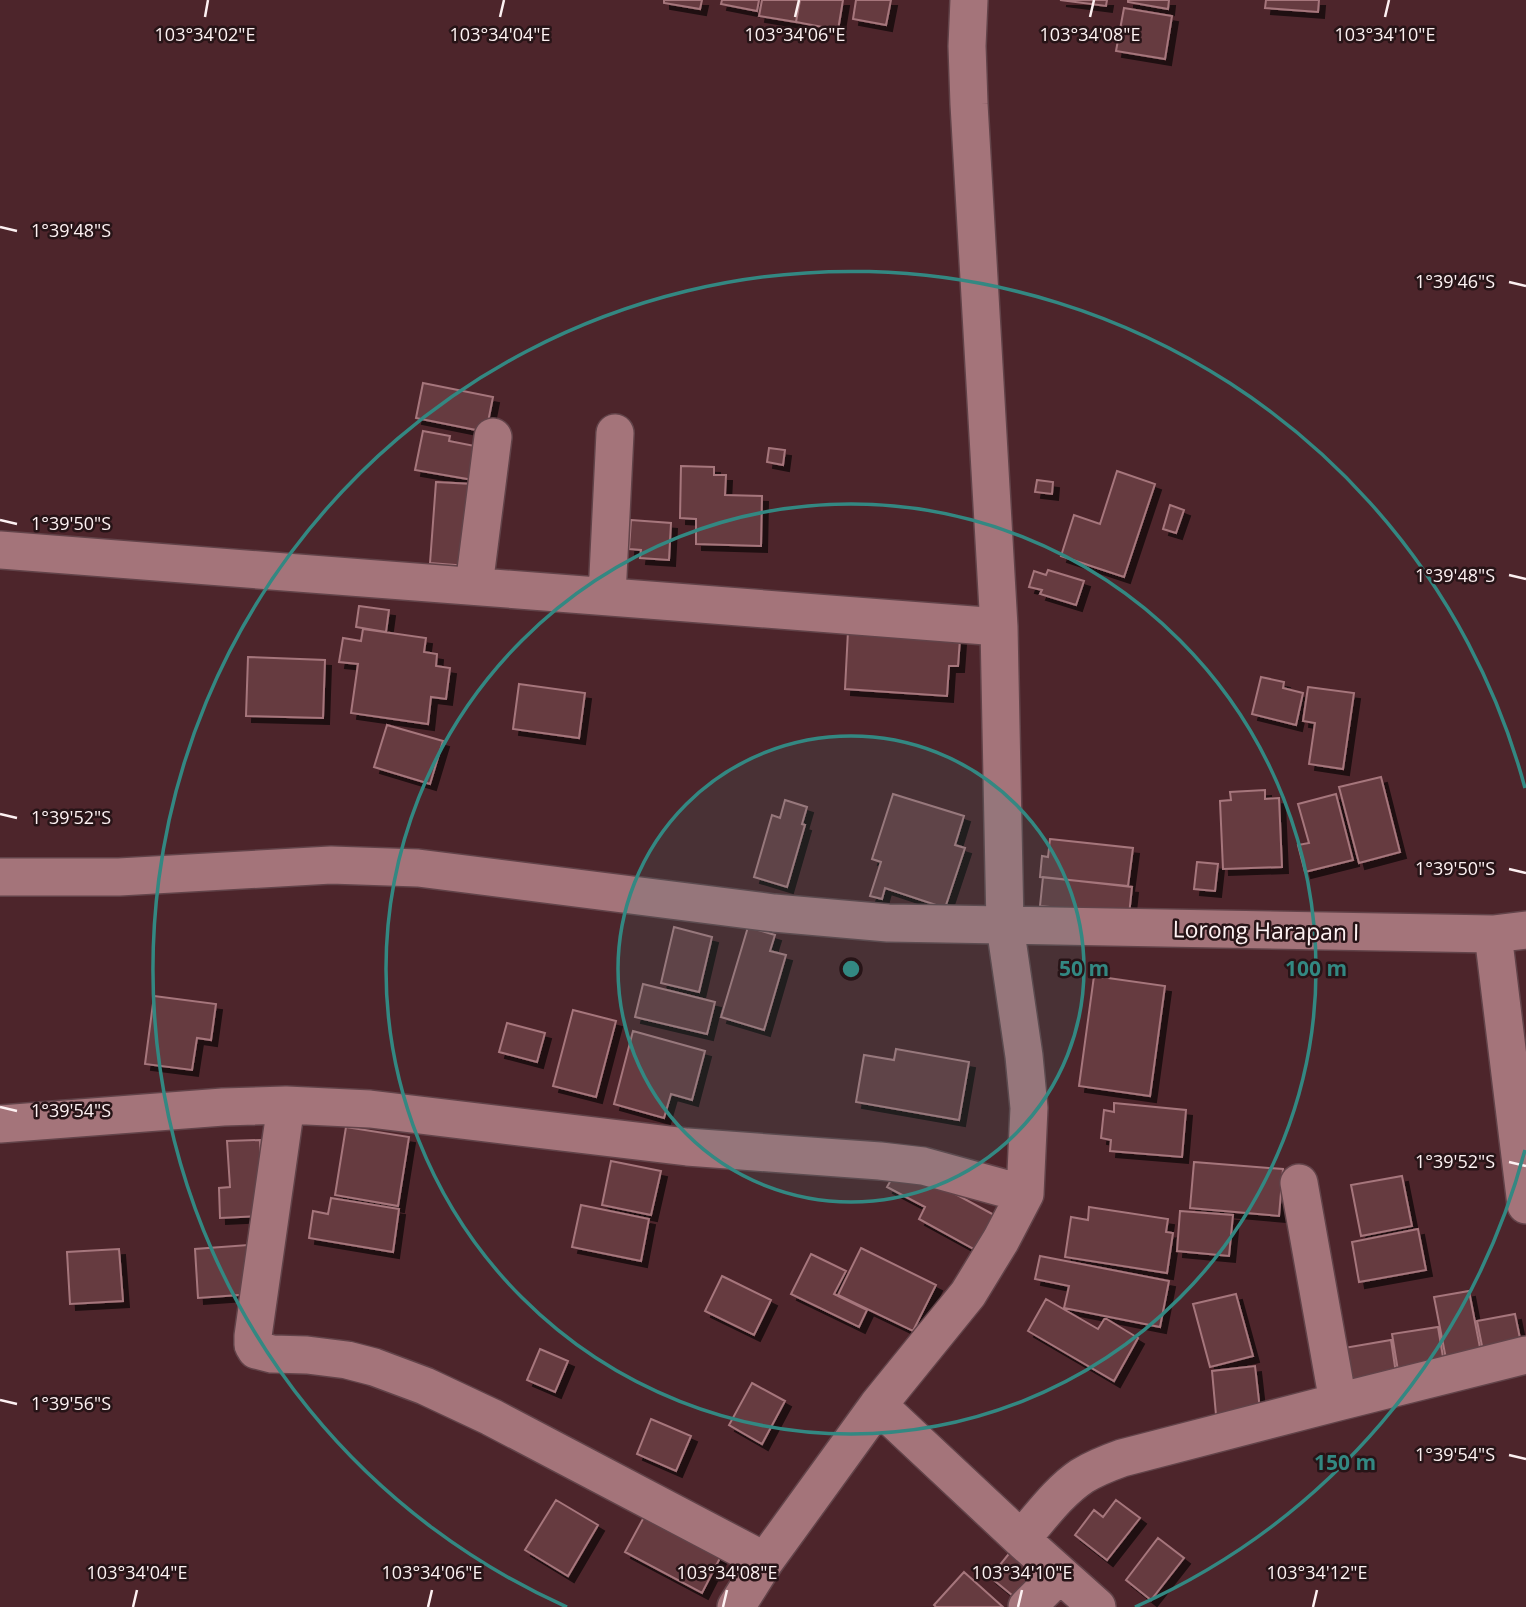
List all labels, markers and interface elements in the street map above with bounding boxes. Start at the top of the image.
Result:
text: 103°34'02"E [155,22,255,46]
text: 103°34'04"E [450,22,550,46]
text: 103°34'06"E [745,22,845,46]
text: 103°34'08"E [1040,22,1140,46]
text: 103°34'10"E [1335,22,1435,46]
text: 1°39'48"S [31,218,111,242]
text: 1°39'46"S [1415,269,1495,293]
text: 1°39'50"S [31,511,111,535]
text: 1°39'48"S [1415,563,1495,587]
text: 1°39'52"S [31,805,111,829]
text: 1°39'50"S [1415,856,1495,880]
street label: Lorong Harapan I [1172,912,1360,948]
text: 50 m [1059,954,1109,982]
text: 100 m [1285,954,1347,982]
centre of rings [839,957,863,981]
text: 1°39'54"S [31,1098,111,1122]
text: 1°39'52"S [1415,1149,1495,1173]
text: 1°39'56"S [31,1391,111,1415]
text: 1°39'54"S [1415,1442,1495,1466]
text: 150 m [1314,1448,1376,1476]
text: 103°34'04"E [87,1560,187,1584]
text: 103°34'06"E [382,1560,482,1584]
text: 103°34'08"E [677,1560,777,1584]
text: 103°34'10"E [972,1560,1072,1584]
text: 103°34'12"E [1267,1560,1367,1584]

